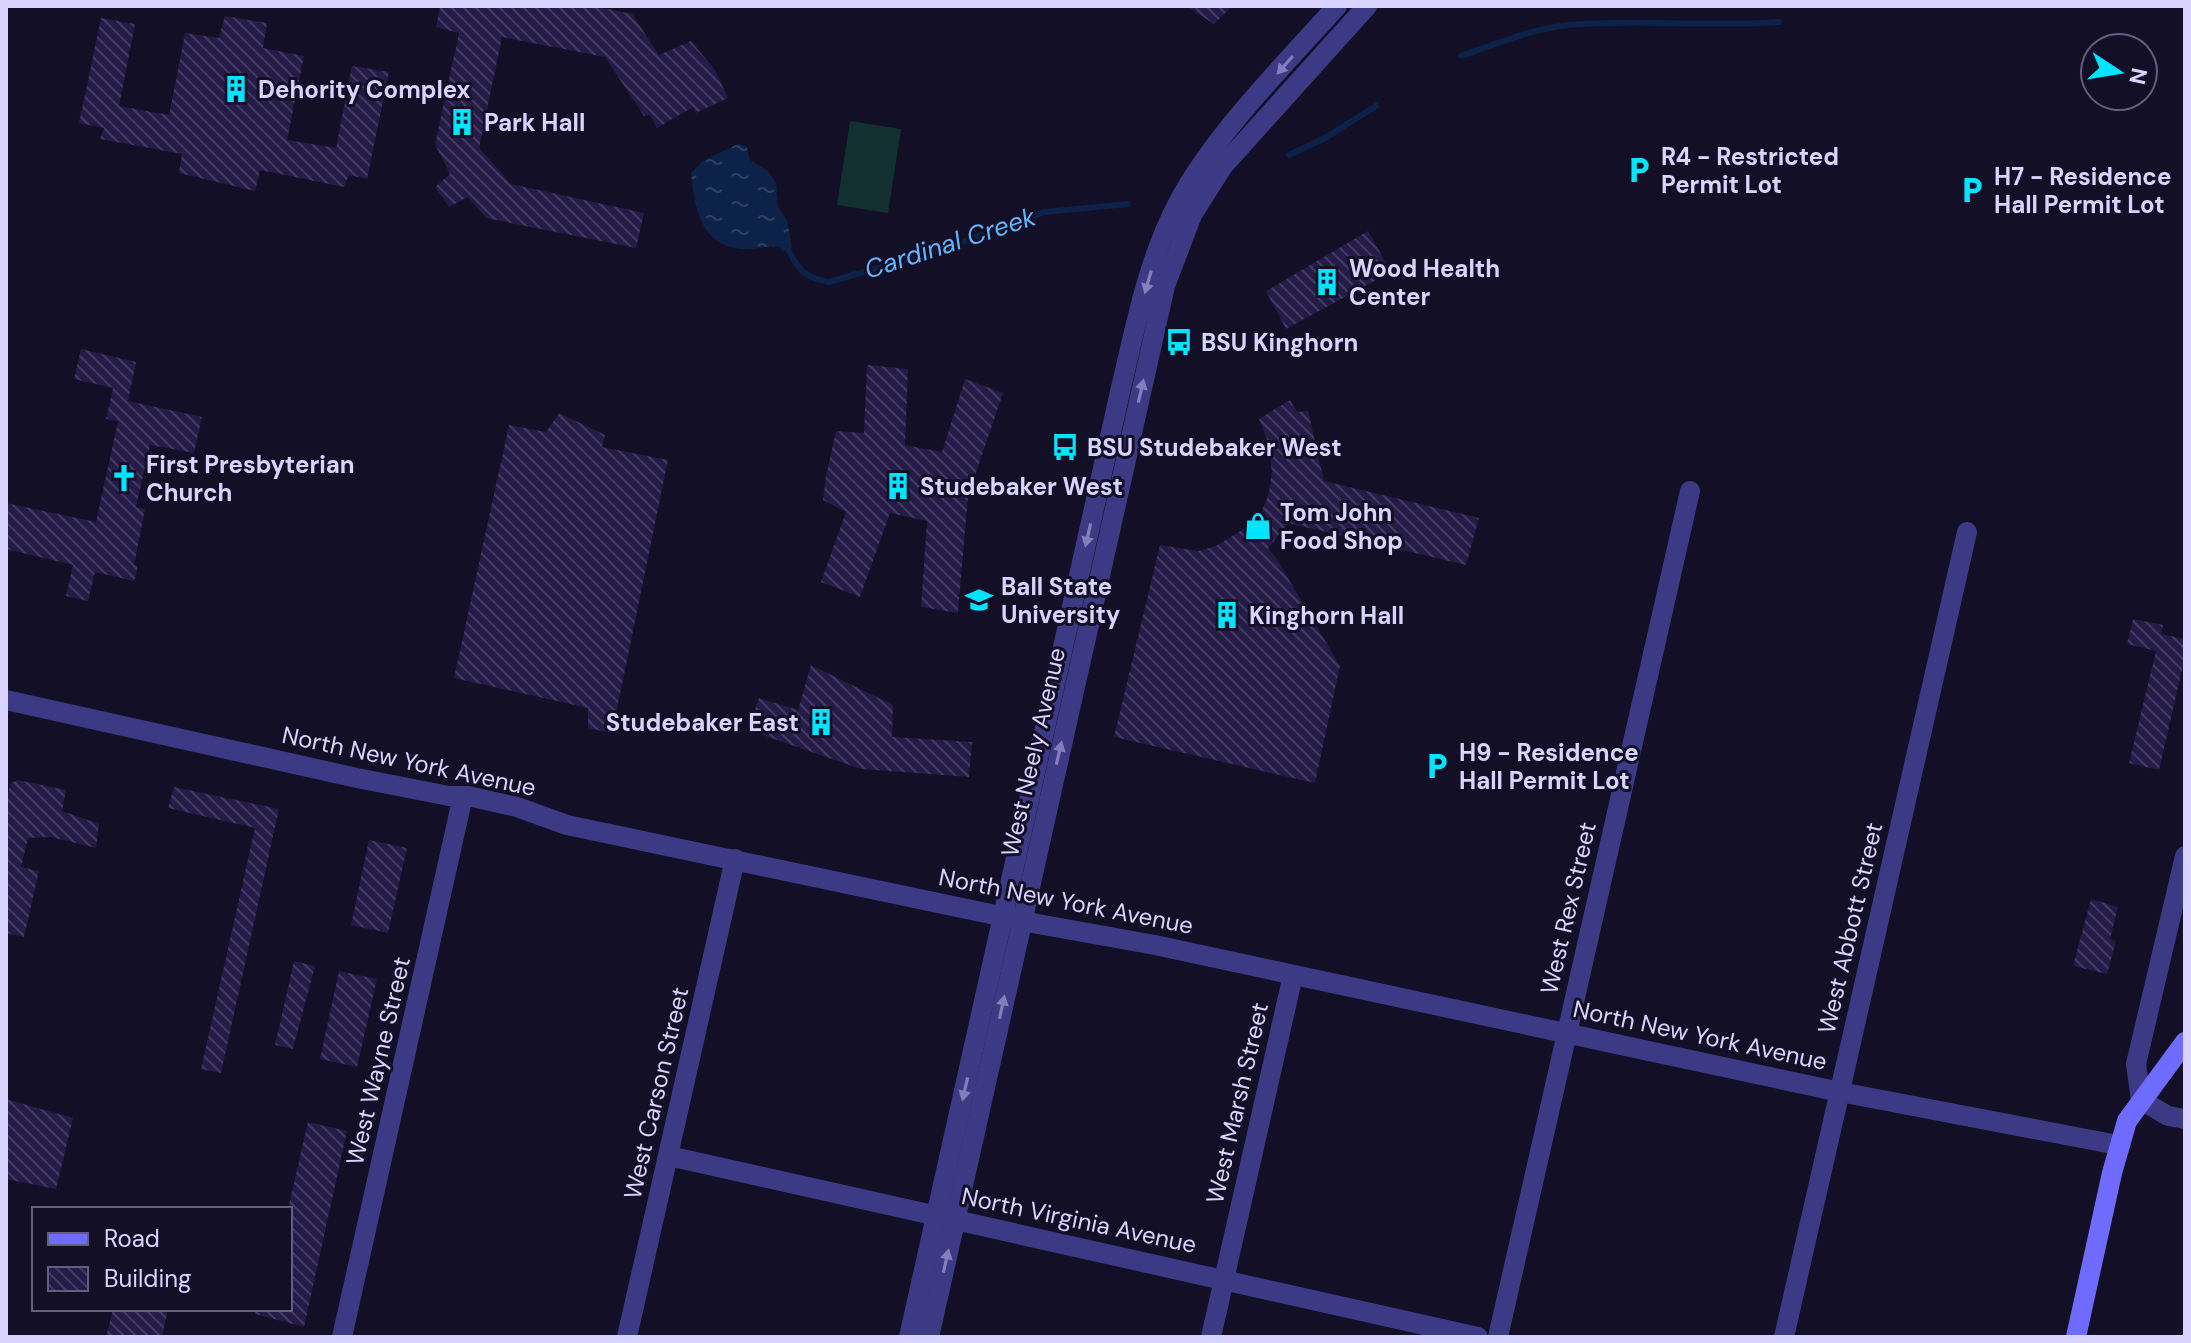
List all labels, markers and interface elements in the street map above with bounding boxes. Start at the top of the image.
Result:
north arrow [2079,32,2159,112]
one-way arrow [1277,55,1295,74]
text: N [2122,65,2154,87]
building icon: Dehority Complex [221,74,251,104]
place label: Dehority Complex [258,74,470,105]
building icon: Park Hall [447,107,477,137]
place label: Park Hall [484,107,585,138]
place label: R4 - Restricted Permit Lot [1661,141,1839,200]
parking icon: R4 - Restricted Permit Lot [1624,155,1654,185]
place label: H7 - Residence Hall Permit Lot [1994,161,2171,220]
parking icon: H7 - Residence Hall Permit Lot [1957,175,1987,205]
water label: Cardinal Creek [860,199,1041,287]
place label: Wood Health Center [1349,253,1500,312]
building icon: Wood Health Center [1312,267,1342,297]
one-way arrow [1141,270,1154,294]
bus stop icon: BSU Kinghorn [1164,327,1194,357]
place label: BSU Kinghorn [1201,327,1358,358]
one-way arrow [1135,378,1148,403]
bus stop icon: BSU Studebaker West [1050,432,1080,462]
place label: BSU Studebaker West [1087,432,1342,463]
place label: First Presbyterian Church [146,449,355,508]
church icon: First Presbyterian Church [109,463,139,493]
building icon: Studebaker West [883,471,913,501]
place label: Studebaker West [920,471,1123,502]
place label: Tom John Food Shop [1280,497,1403,556]
shop icon: Tom John Food Shop [1243,511,1273,541]
one-way arrow [1081,522,1094,547]
place label: Ball State University [1001,571,1121,630]
school or university icon: Ball State University [964,585,994,615]
building icon: Kinghorn Hall [1212,600,1242,630]
place label: Kinghorn Hall [1249,600,1404,631]
street label: West Neely Avenue [994,645,1072,859]
place label: Studebaker East [606,707,799,738]
building icon: Studebaker East [806,707,836,737]
street label: North New York Avenue [279,719,539,803]
place label: H9 - Residence Hall Permit Lot [1459,737,1639,796]
one-way arrow [1053,741,1066,766]
parking icon: H9 - Residence Hall Permit Lot [1422,751,1452,781]
street label: West Rex Street [1533,819,1603,997]
street label: West Abbott Street [1811,819,1889,1037]
street label: North New York Avenue [936,861,1196,941]
street label: West Wayne Street [339,954,417,1168]
street label: West Carson Street [617,984,695,1202]
street label: North New York Avenue [1570,993,1830,1077]
one-way arrow [996,994,1009,1019]
street label: West Marsh Street [1199,999,1275,1207]
one-way arrow [958,1077,970,1102]
street label: North Virginia Avenue [959,1180,1199,1260]
legend [32,1207,292,1311]
text: Road [104,1223,160,1254]
one-way arrow [940,1248,953,1273]
text: Building [104,1263,191,1294]

